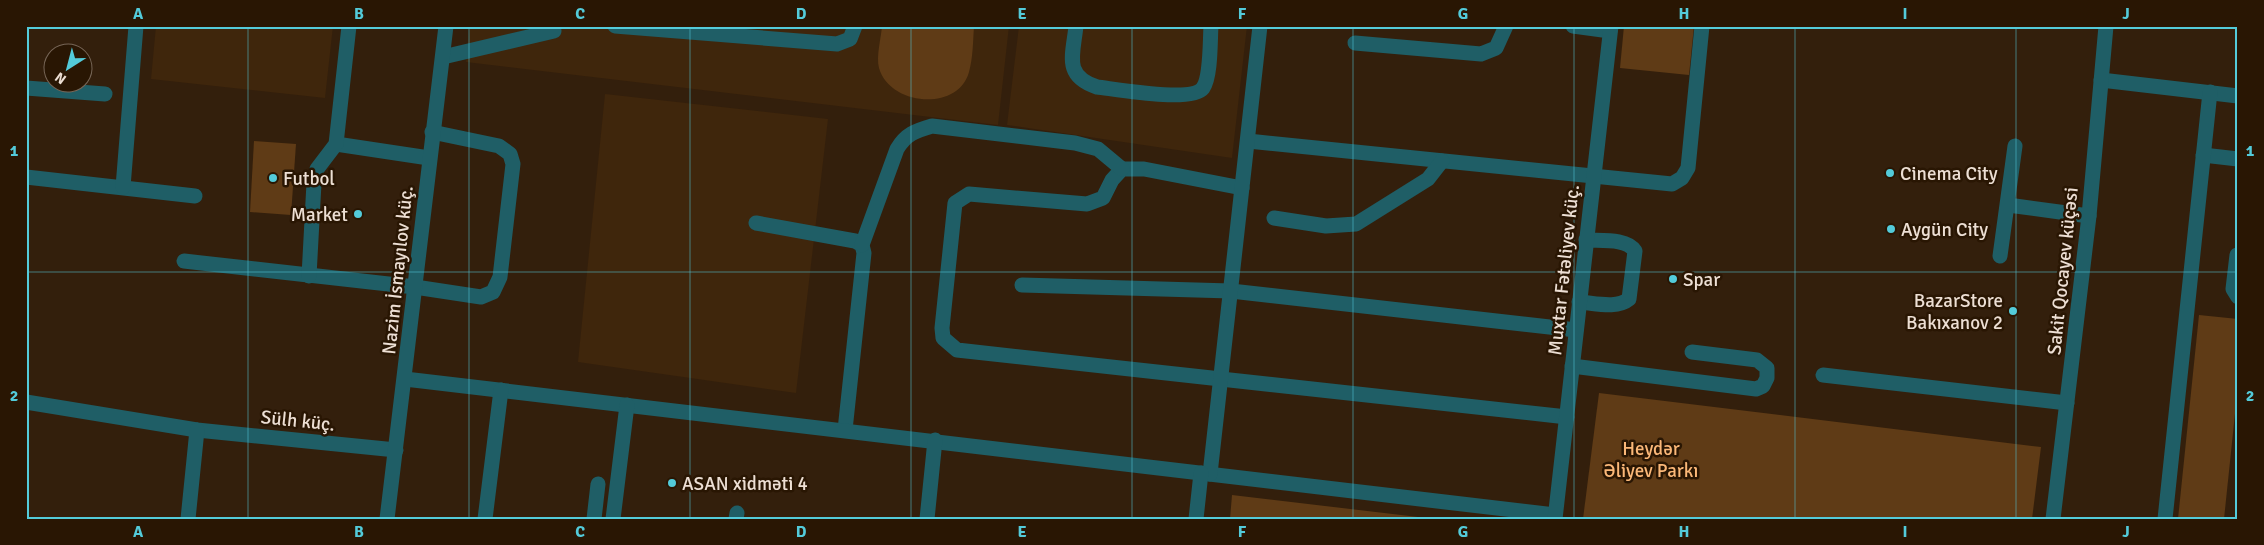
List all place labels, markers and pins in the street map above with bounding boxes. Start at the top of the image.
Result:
place label: Cinema City [1900,162,1998,186]
place label: Futbol [283,167,335,191]
marker: Cinema City [1884,167,1896,179]
marker: Futbol [267,172,279,184]
place label: Market [291,203,348,227]
marker: Market [352,208,364,220]
place label: Aygün City [1901,218,1988,242]
marker: Aygün City [1885,223,1897,235]
place label: Spar [1683,268,1720,292]
marker: Spar [1667,273,1679,285]
place label: BazarStore Bakıxanov 2 [1906,289,2003,335]
marker: BazarStore Bakıxanov 2 [2007,305,2019,317]
place label: ASAN xidməti 4 [682,472,808,496]
marker: ASAN xidməti 4 [666,477,678,489]

